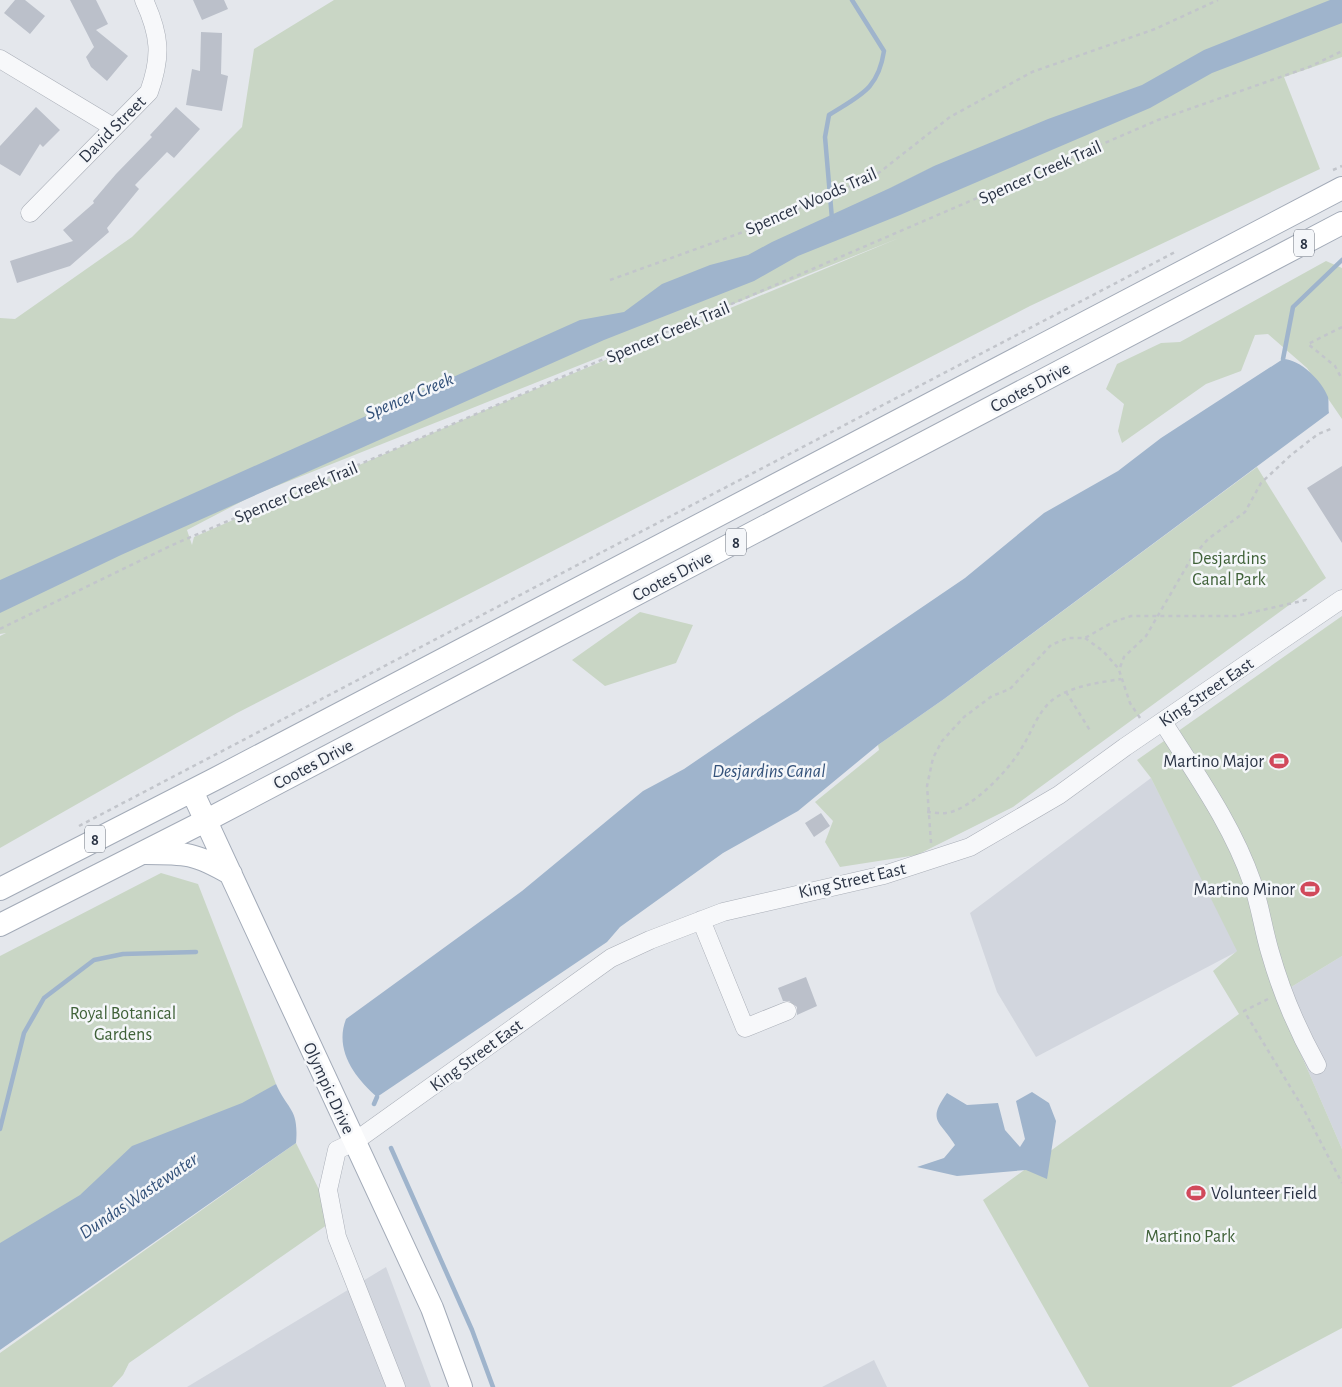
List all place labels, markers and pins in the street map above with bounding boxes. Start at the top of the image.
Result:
sports icon: Martino Major [1268,750,1290,772]
place label: Martino Major [1163,753,1264,771]
sports icon: Martino Minor [1299,878,1321,900]
place label: Martino Minor [1194,881,1295,899]
sports icon: Volunteer Field [1185,1182,1207,1204]
place label: Volunteer Field [1211,1185,1317,1203]

